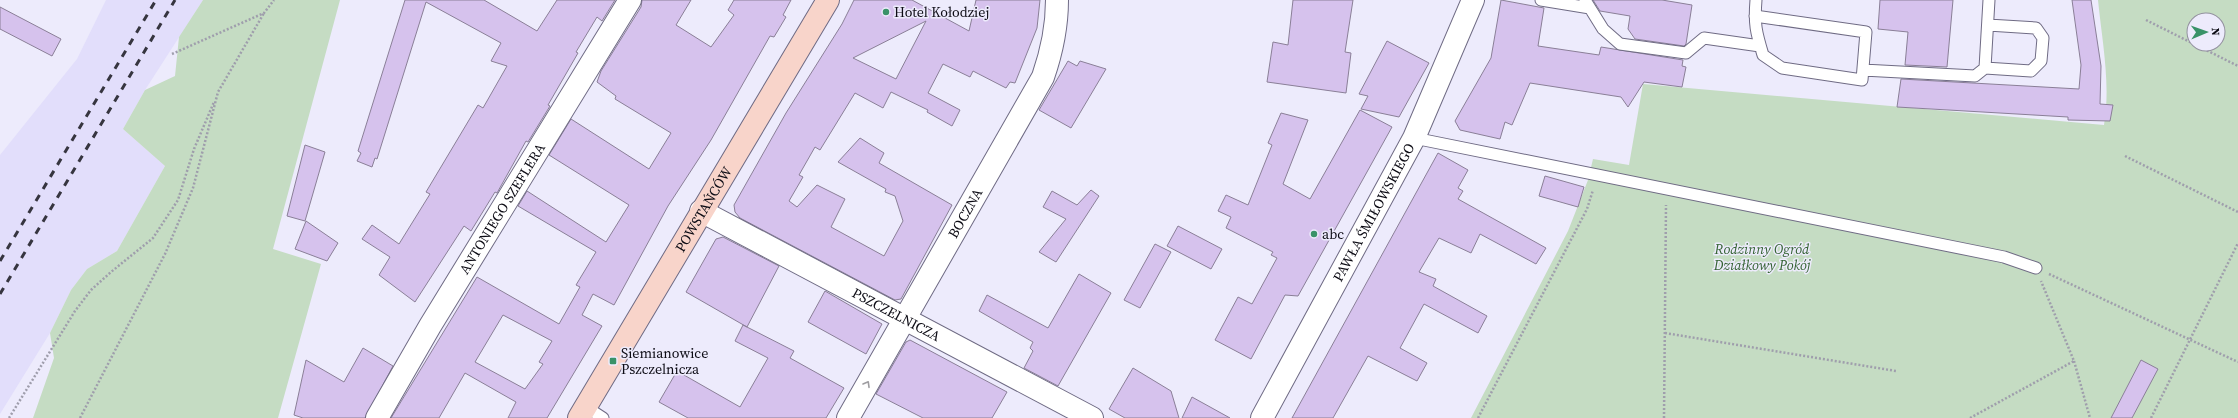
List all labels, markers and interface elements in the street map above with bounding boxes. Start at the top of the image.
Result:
place label: Hotel Kołodziej [894,2,989,22]
marker: Hotel Kołodziej [881,7,891,17]
north arrow [2186,12,2226,52]
text: N [2208,27,2223,36]
street label: ANTONIEGO SZEFLERA [454,139,550,278]
street label: PAWŁA ŚMIŁOWSKIEGO [1328,139,1419,285]
street label: POWSTAŃCÓW [670,162,737,256]
street label: BOCZNA [943,184,988,242]
place label: abc [1322,224,1344,244]
marker: abc [1309,229,1319,239]
park label: Rodzinny Ogród Działkowy Pokój [1713,239,1811,275]
street label: PSZCZELNICZA [849,283,945,346]
place label: Siemianowice Pszczelnicza [621,343,708,379]
marker: Siemianowice Pszczelnicza [608,356,618,366]
one-way arrow [863,381,870,388]

